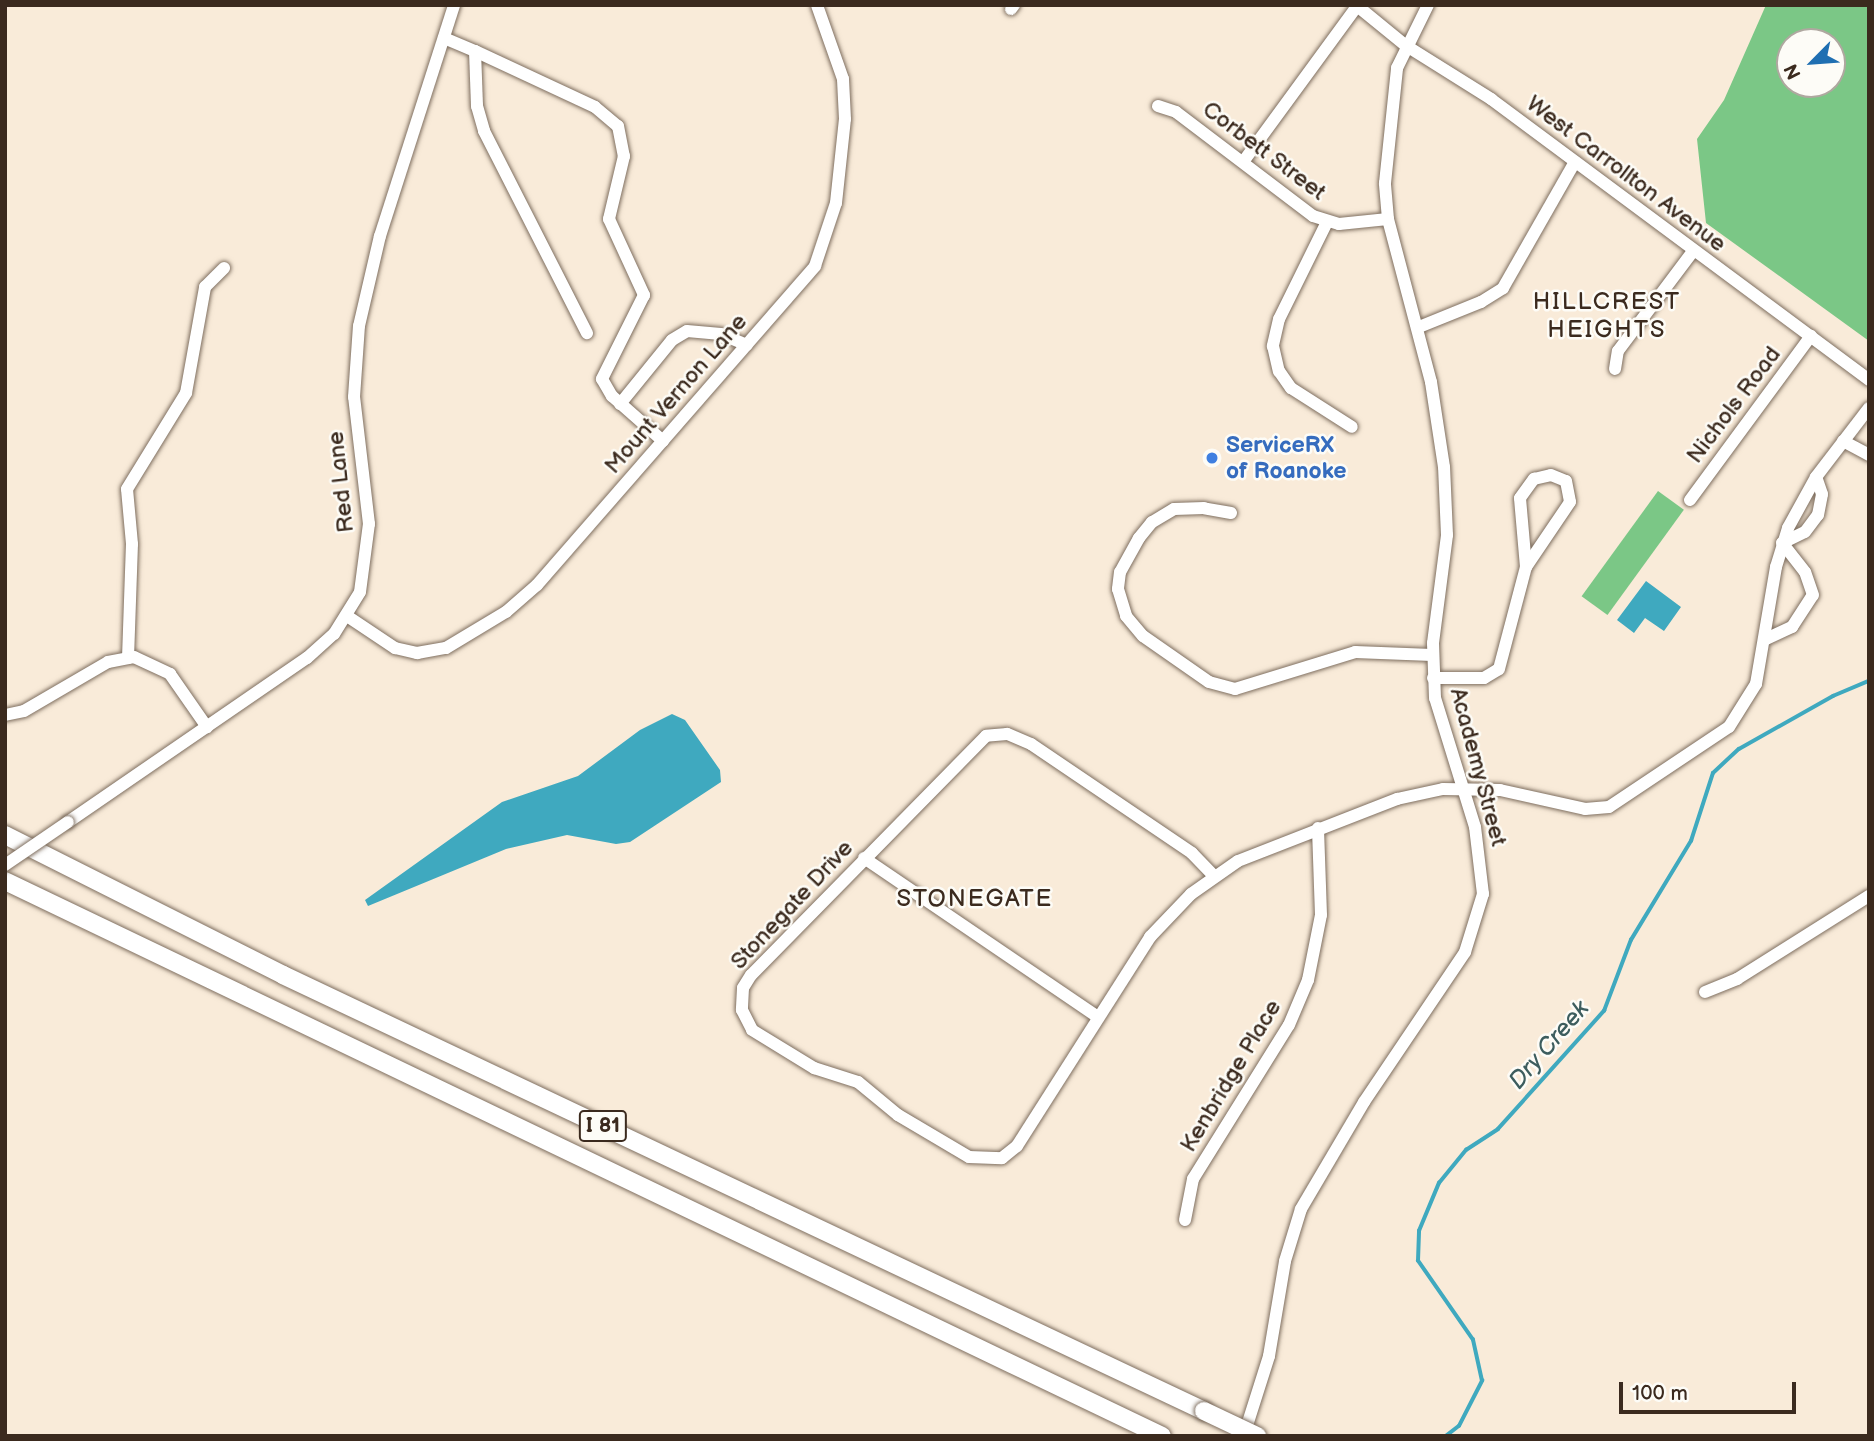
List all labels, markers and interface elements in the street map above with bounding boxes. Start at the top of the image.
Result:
north arrow [1776,28,1846,98]
text: N [1780,60,1807,83]
street label: West Carrollton Avenue [1521,90,1731,258]
street label: Corbett Street [1197,96,1331,206]
district label: HILLCREST HEIGHTS [1534,288,1680,344]
street label: Mount Vernon Lane [599,308,753,480]
street label: Nichols Road [1681,341,1787,469]
street label: Red Lane [322,430,360,534]
place label: ServiceRX of Roanoke [1226,431,1346,485]
marker: ServiceRX of Roanoke [1204,450,1220,466]
street label: Academy Street [1443,684,1513,850]
street label: Stonegate Drive [725,835,859,975]
district label: STONEGATE [898,885,1052,913]
water label: Dry Creek [1502,994,1596,1096]
street label: Kenbridge Place [1175,995,1287,1157]
road number: I 81 [578,1108,628,1144]
scale bar [1622,1368,1799,1412]
text: 100 m [1632,1381,1688,1406]

